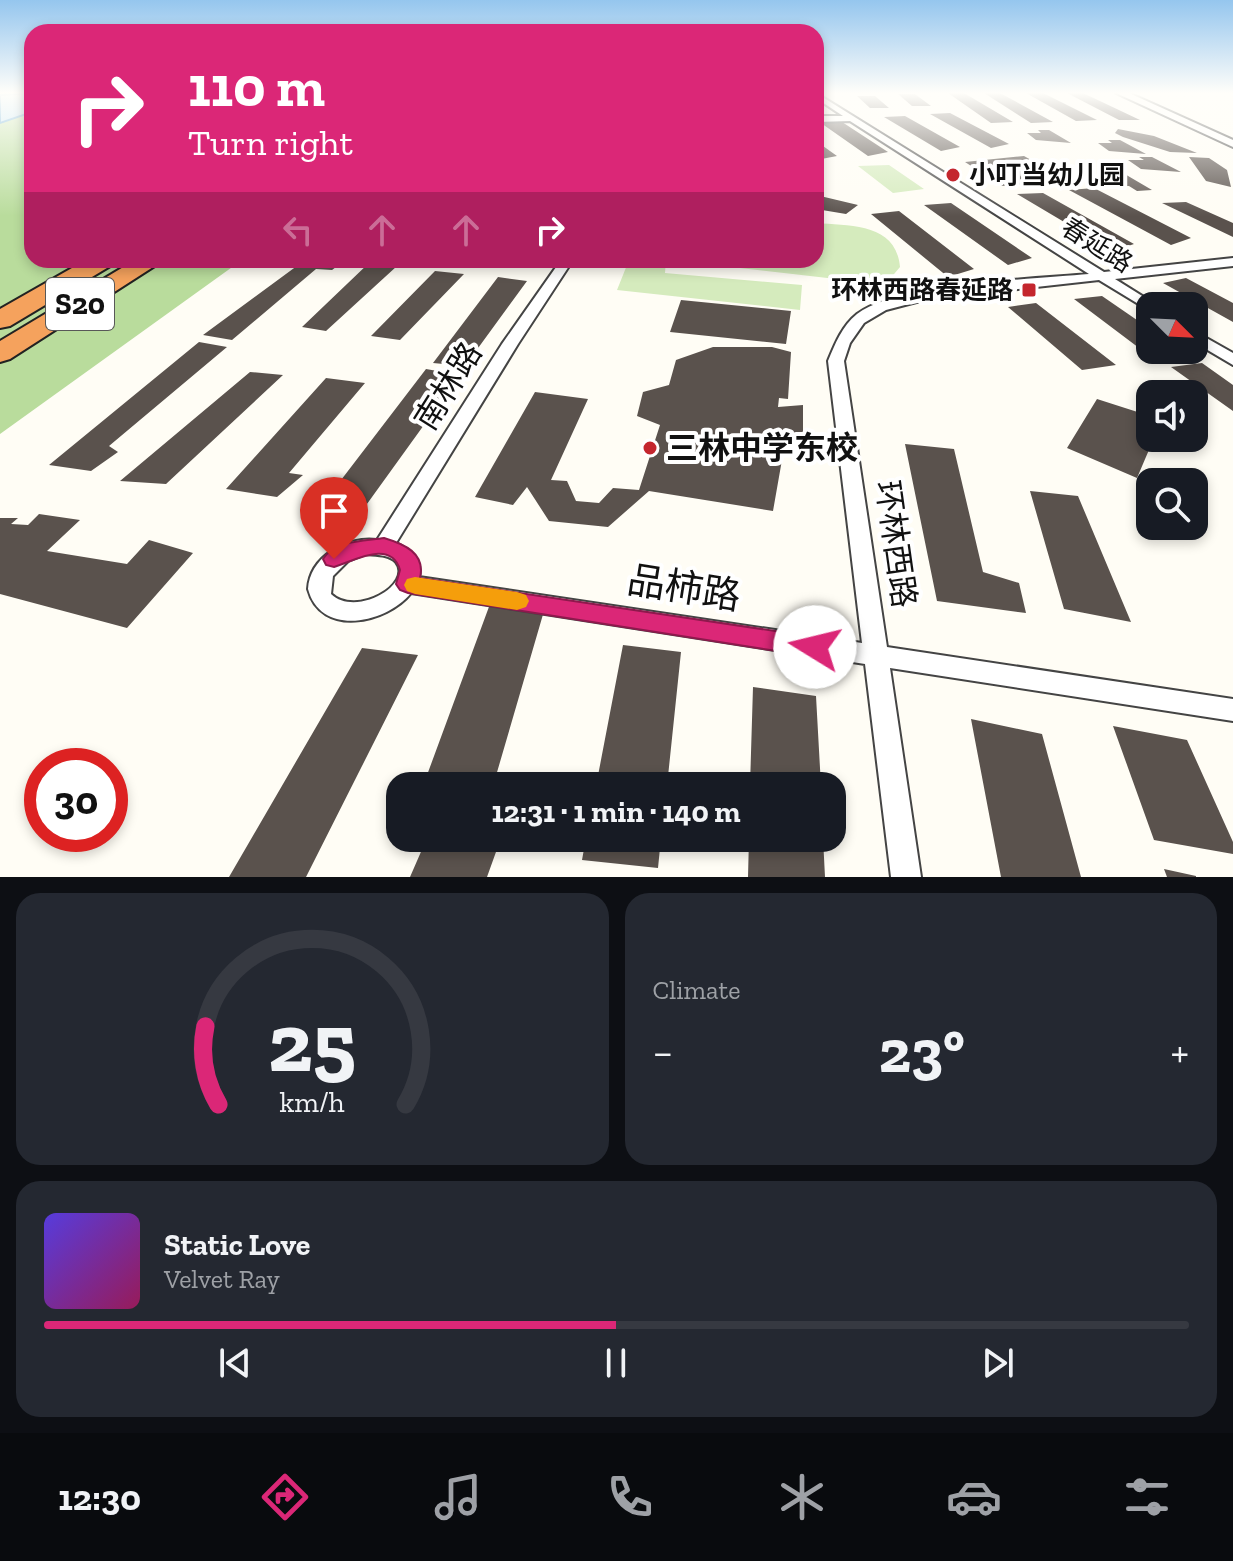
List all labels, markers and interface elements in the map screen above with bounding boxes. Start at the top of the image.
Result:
text: 110 m [188,53,325,120]
icon: right [56,56,160,160]
text: Turn right [188,121,353,164]
place label: 小叮当幼儿园 [969,159,1125,191]
marker: 小叮当幼儿园 [944,166,962,184]
icon: left [276,208,320,252]
icon: ahead [360,208,404,252]
icon: ahead [444,208,488,252]
icon: right [528,208,572,252]
street label: 春延路 [1055,211,1139,279]
place label: 环林西路春延路 [831,274,1013,306]
road number: S20 [46,278,114,330]
marker: 环林西路春延路 [1020,281,1038,299]
north arrow [1136,292,1208,364]
map controls [1136,292,1208,540]
street label: 南林路 [406,335,490,437]
button: sound [1136,380,1208,452]
place label: 三林中学东校 [666,429,858,467]
marker: 三林中学东校 [641,439,659,457]
button: search [1136,468,1208,540]
pin [300,477,368,559]
street label: 环林西路 [868,478,924,610]
icon: arrive [312,489,356,533]
street label: 品柿路 [624,556,744,620]
position arrow [773,605,857,689]
speed limit sign: 30 [24,748,128,852]
text: 12:31 · 1 min · 140 m [491,794,741,830]
text: Climate [653,974,740,1006]
text: 25 [268,992,356,1092]
text: 23° [879,1015,965,1087]
text: − [653,1025,673,1078]
text: + [1170,1025,1189,1078]
text: km/h [280,1085,345,1119]
text: Static Love [164,1227,310,1263]
text: Velvet Ray [164,1263,280,1295]
icon: previous [213,1341,257,1385]
icon: pause [594,1341,638,1385]
icon: next [976,1341,1020,1385]
icon: directions [257,1469,313,1525]
icon: music [430,1469,486,1525]
icon: phone [602,1469,658,1525]
icon: climate [774,1469,830,1525]
icon: car [946,1469,1002,1525]
icon: filters [1119,1469,1175,1525]
text: 12:30 [58,1476,141,1519]

